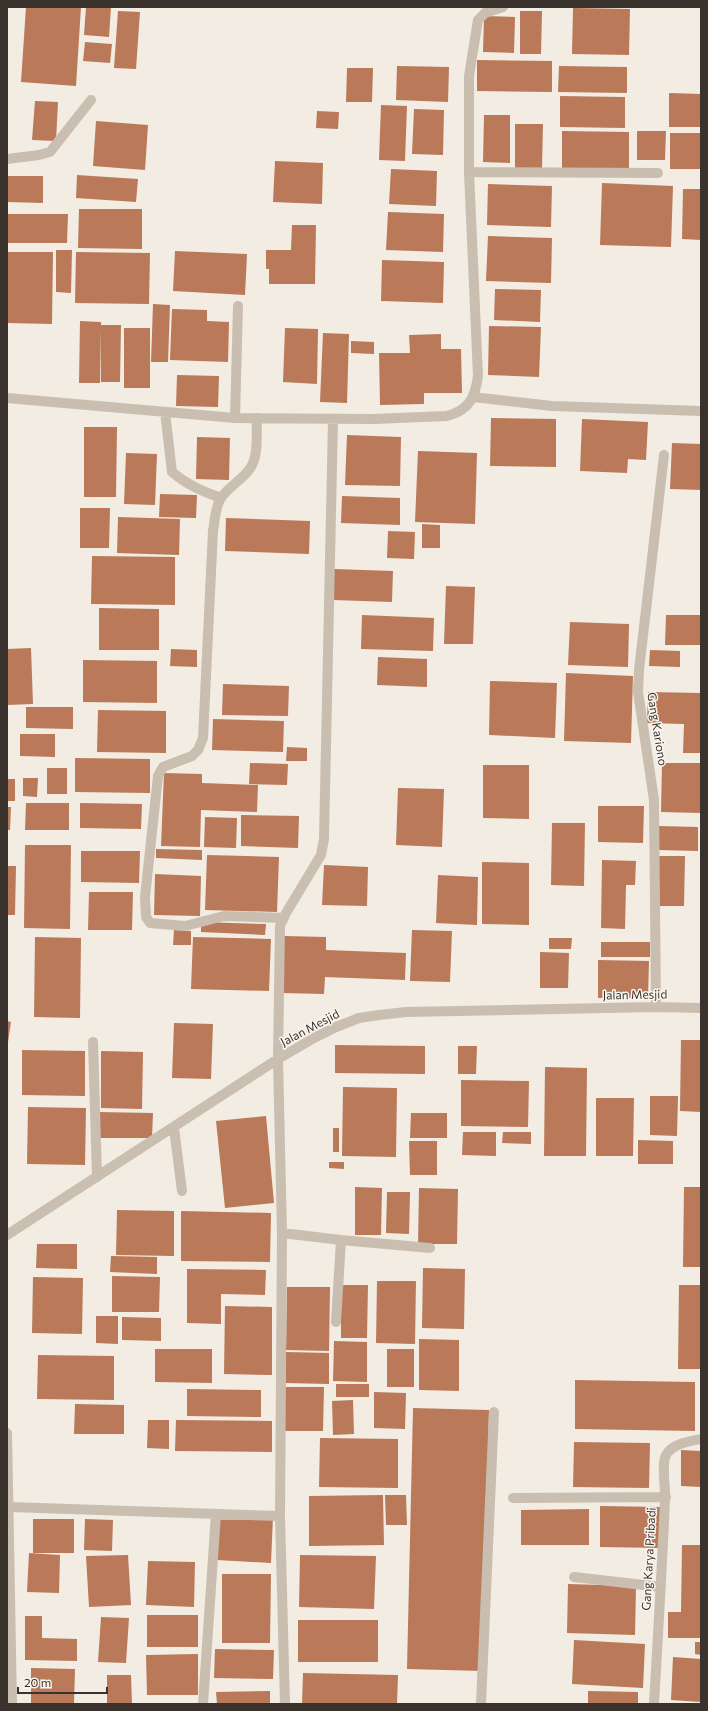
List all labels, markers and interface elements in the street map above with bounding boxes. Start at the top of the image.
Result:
street label: Gang Kariono [645,691,671,767]
street label: Jalan Mesjid [603,986,667,1003]
street label: Jalan Mesjid [278,1006,342,1049]
street label: Gang Karya Pribadi [638,1507,658,1611]
scale bar [18,1669,107,1695]
text: 20 m [24,1675,51,1689]

